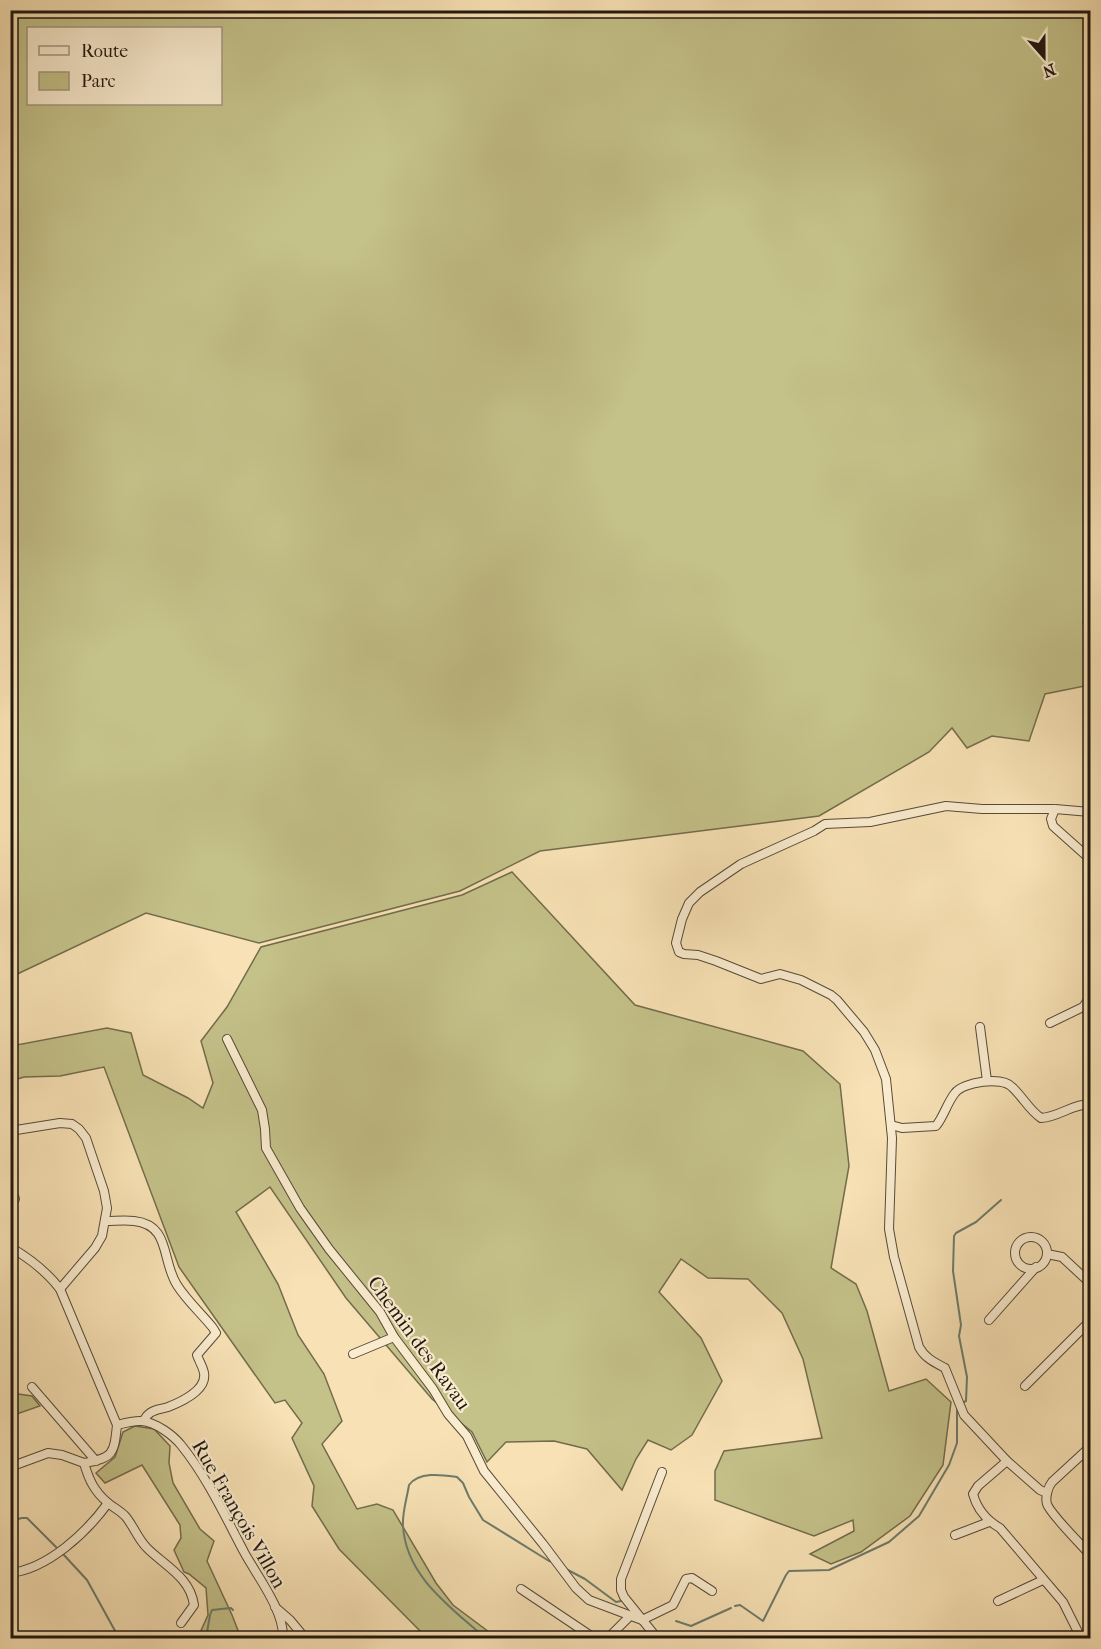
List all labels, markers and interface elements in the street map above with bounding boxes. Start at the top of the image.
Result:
legend [27,27,222,105]
north arrow [1014,27,1074,87]
text: Route [81,41,128,62]
text: N [1039,59,1058,82]
text: Parc [81,71,116,92]
street label: Chemin des Ravau [363,1272,476,1415]
street label: Rue François Villon [187,1436,291,1593]

